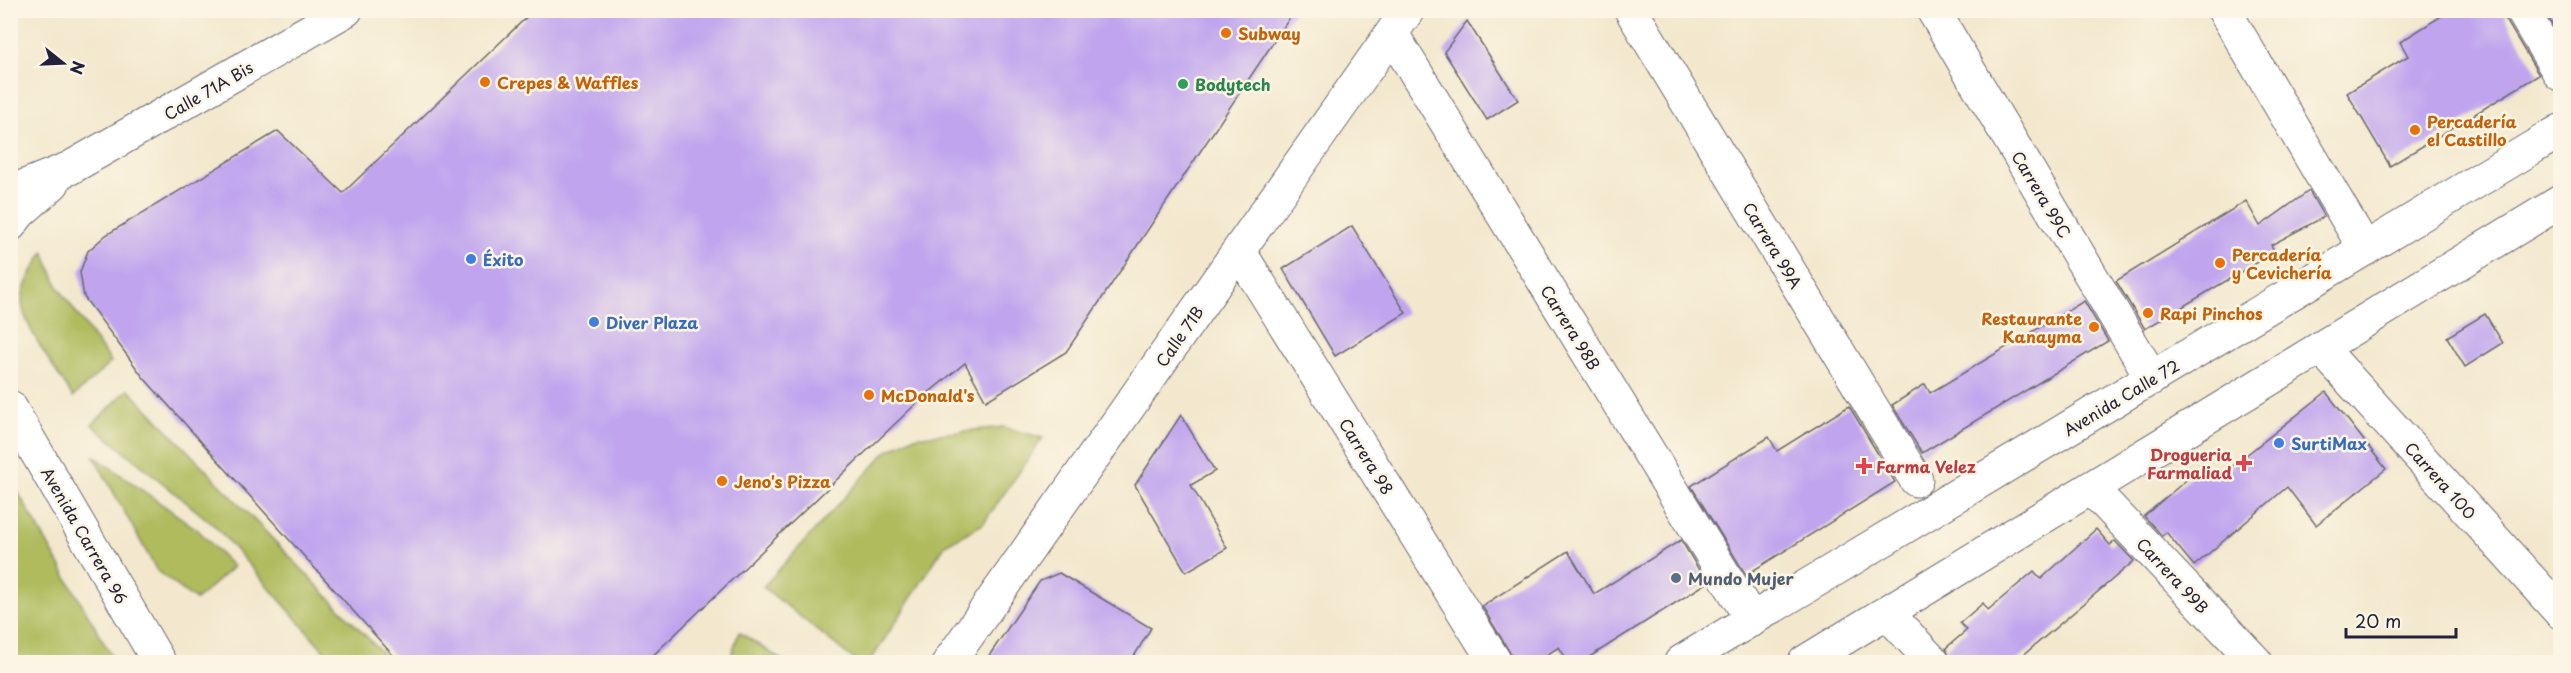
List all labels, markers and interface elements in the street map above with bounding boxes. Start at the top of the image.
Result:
place label: Subway [1238,21,1301,45]
marker: Subway [1219,26,1233,40]
north arrow [33,33,93,93]
street label: Calle 71A Bis [159,55,257,125]
text: N [65,58,92,78]
place label: Crepes & Waffles [497,70,639,94]
place label: Bodytech [1195,72,1271,96]
marker: Crepes & Waffles [478,75,492,89]
marker: Bodytech [1176,77,1190,91]
place label: Percadería el Castillo [2427,109,2517,151]
marker: Percadería el Castillo [2408,123,2422,137]
street label: Carrera 99C [2007,146,2077,242]
street label: Carrera 99A [1738,197,1808,293]
place label: Percadería y Cevichería [2232,242,2332,284]
place label: Éxito [483,247,523,271]
marker: Éxito [464,252,478,266]
marker: Percadería y Cevichería [2213,256,2227,270]
street label: Carrera 98B [1535,280,1607,374]
street label: Calle 71B [1149,301,1209,371]
place label: Rapi Pinchos [2160,301,2263,325]
place label: Restaurante Kanayma [1981,306,2082,348]
marker: Rapi Pinchos [2141,306,2155,320]
place label: Diver Plaza [606,310,699,334]
marker: Diver Plaza [587,315,601,329]
marker: Restaurante Kanayma [2087,320,2101,334]
street label: Avenida Calle 72 [2059,353,2183,441]
place label: McDonald's [881,383,975,407]
marker: McDonald's [862,388,876,402]
street label: Carrera 98 [1334,413,1400,499]
place label: SurtiMax [2291,431,2367,455]
marker: SurtiMax [2272,436,2286,450]
street label: Carrera 100 [2400,436,2482,524]
place label: Drogueria Farmaliad [2147,442,2232,484]
place label: Farma Velez [1876,454,1976,478]
marker: Drogueria Farmaliad [2237,456,2251,470]
marker: Farma Velez [1857,459,1871,473]
street label: Avenida Carrera 96 [36,462,134,608]
place label: Jeno's Pizza [734,469,831,493]
marker: Jeno's Pizza [715,474,729,488]
street label: Carrera 99B [2132,532,2214,618]
place label: Mundo Mujer [1688,566,1795,590]
marker: Mundo Mujer [1669,571,1683,585]
scale bar [2346,601,2456,639]
text: 20 m [2355,607,2401,634]

